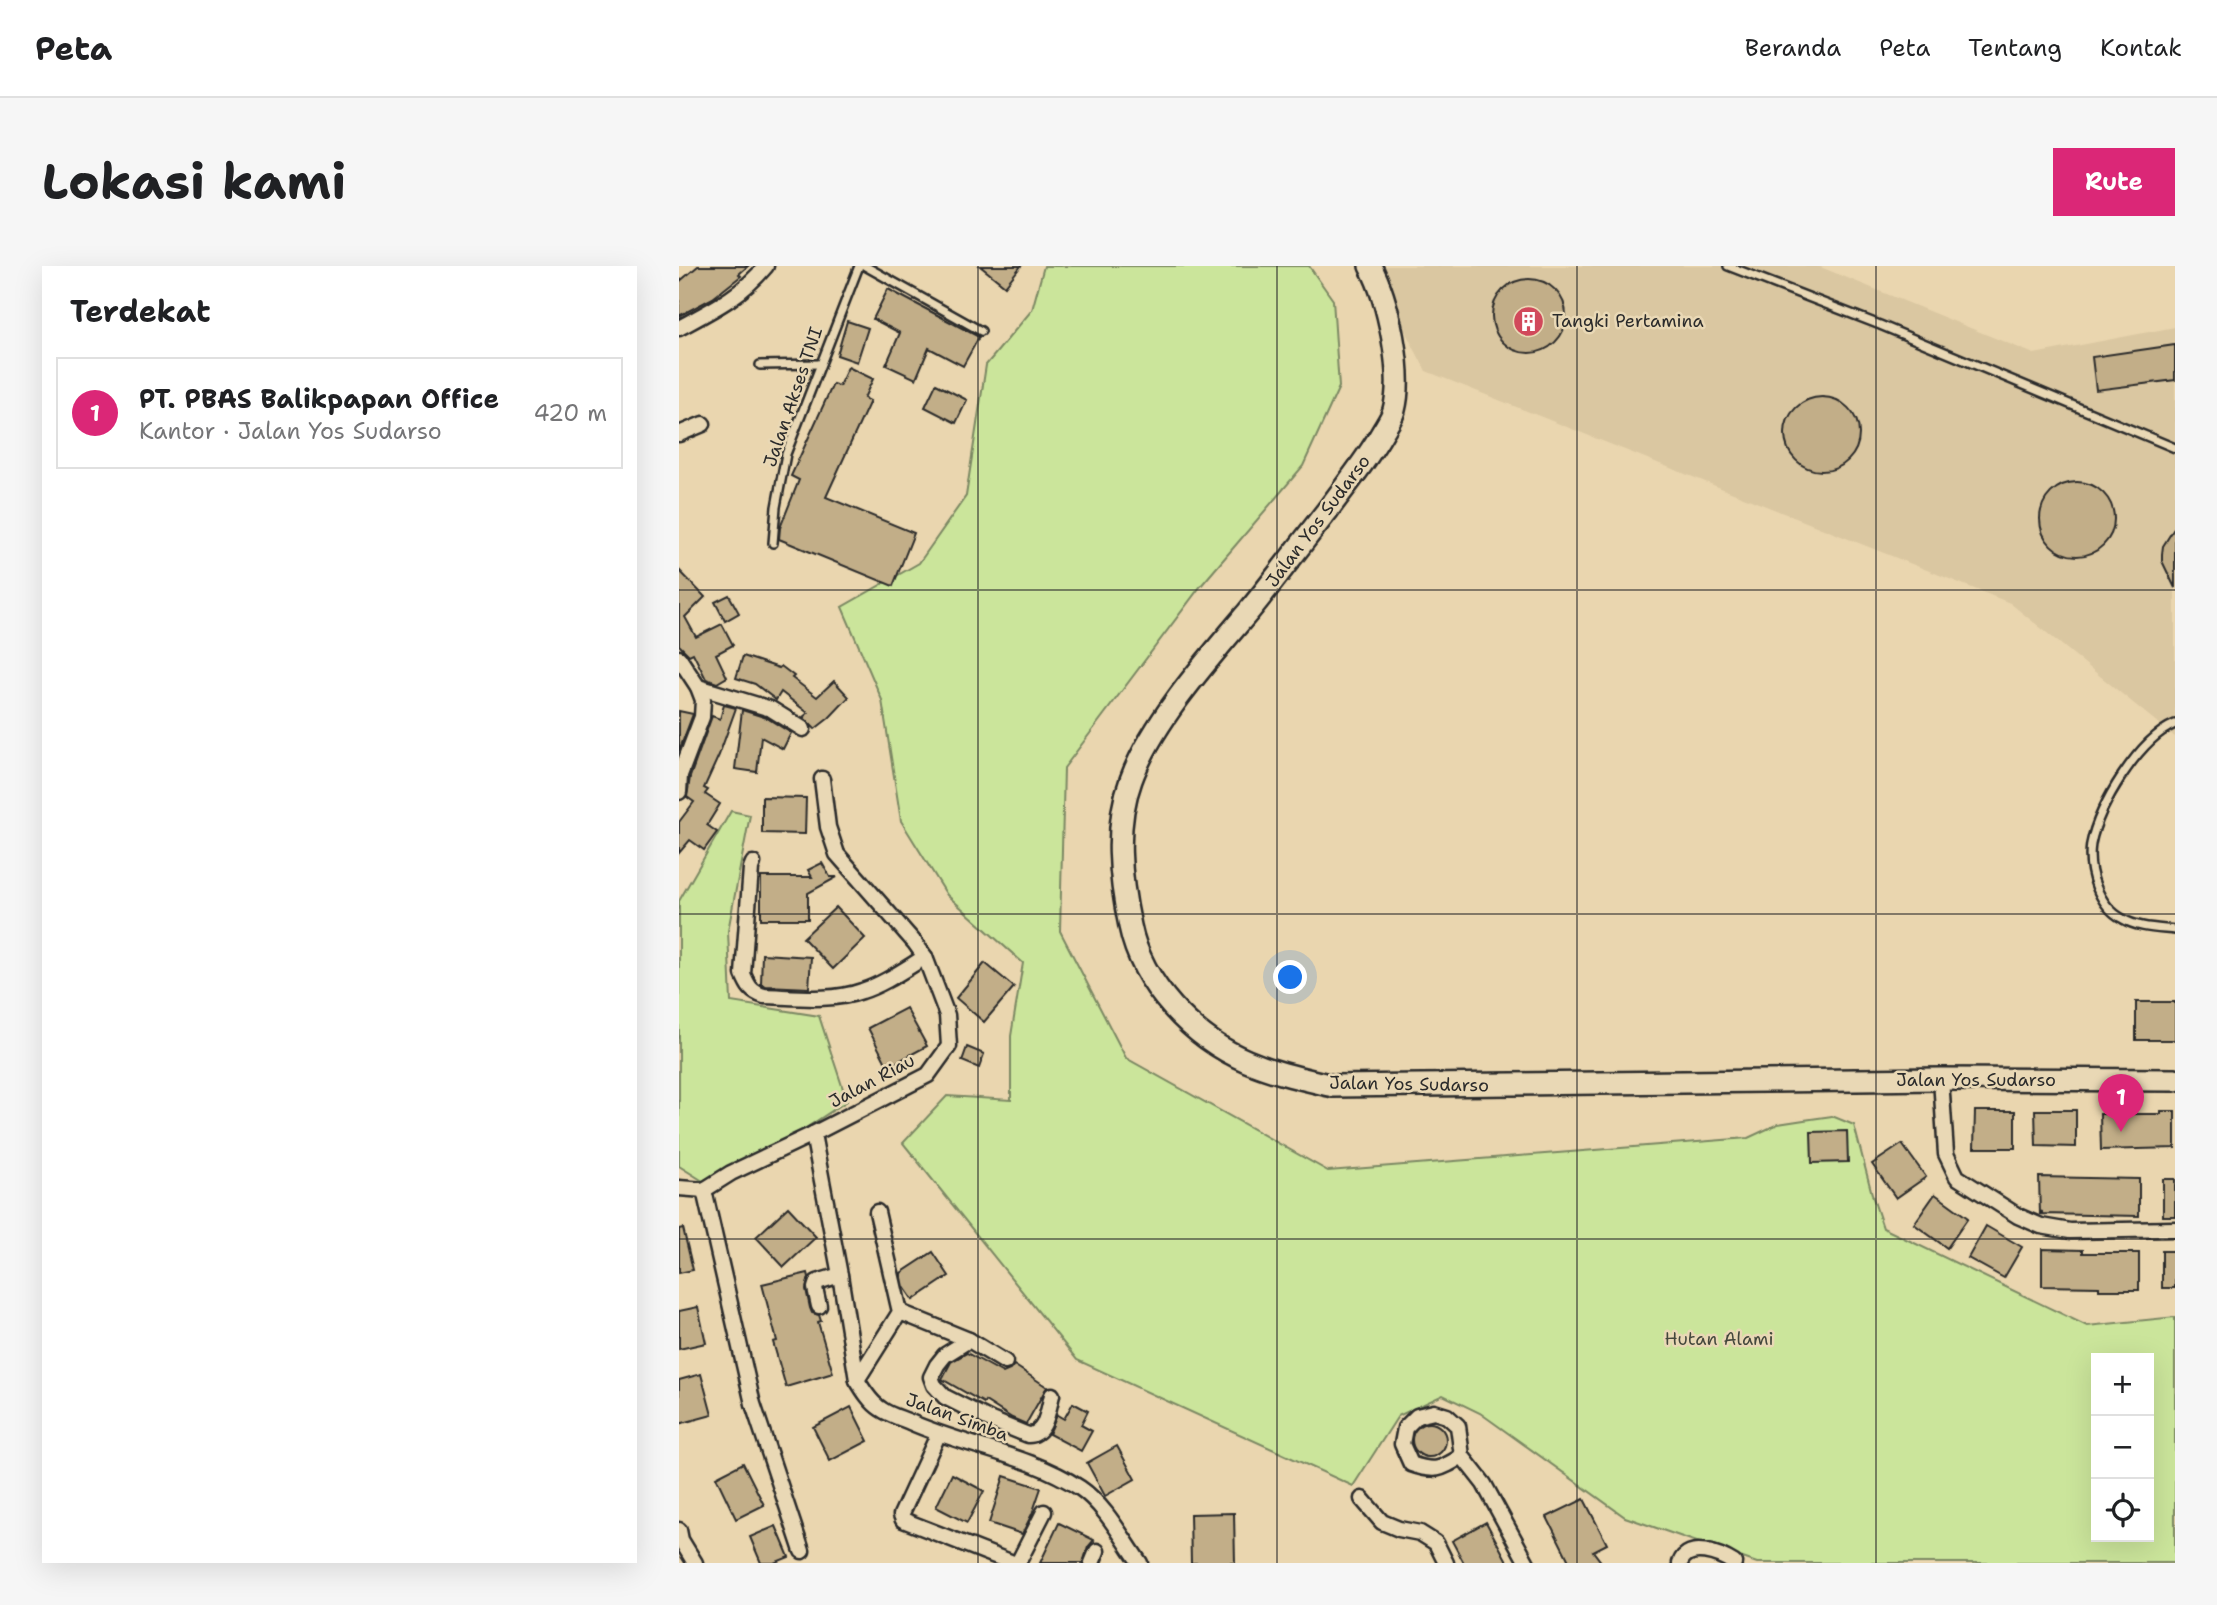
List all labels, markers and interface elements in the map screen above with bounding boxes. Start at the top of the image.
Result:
text: Peta [35,26,112,71]
text: Beranda [1745,32,1841,64]
text: Peta [1879,32,1930,64]
text: Tentang [1968,32,2062,64]
text: Kontak [2100,32,2182,64]
button: Rute [2053,148,2175,216]
text: Lokasi kami [42,149,346,215]
text: Terdekat [70,291,210,332]
building icon: Tangki Pertamina [1512,304,1546,338]
place label: Tangki Pertamina [1552,309,1704,333]
street label: Jalan Akses TNI [758,324,828,470]
text: PT. PBAS Balikpapan Office [139,381,499,416]
text: 1 [90,398,100,428]
text: 420 m [533,398,607,428]
text: Kantor · Jalan Yos Sudarso [139,416,442,446]
street label: Jalan Yos Sudarso [1260,450,1376,592]
your location [1273,960,1307,994]
street label: Jalan Riau [825,1048,919,1114]
street label: Jalan Yos Sudarso [1896,1068,2056,1092]
street label: Jalan Yos Sudarso [1329,1071,1489,1097]
pin: 1 [2098,1074,2144,1132]
park label: Hutan Alami [1664,1327,1774,1351]
map controls [2091,1353,2154,1542]
button: + [2091,1353,2154,1416]
street label: Jalan Simba [902,1387,1012,1447]
button: − [2091,1416,2154,1479]
button: locate [2091,1479,2154,1542]

